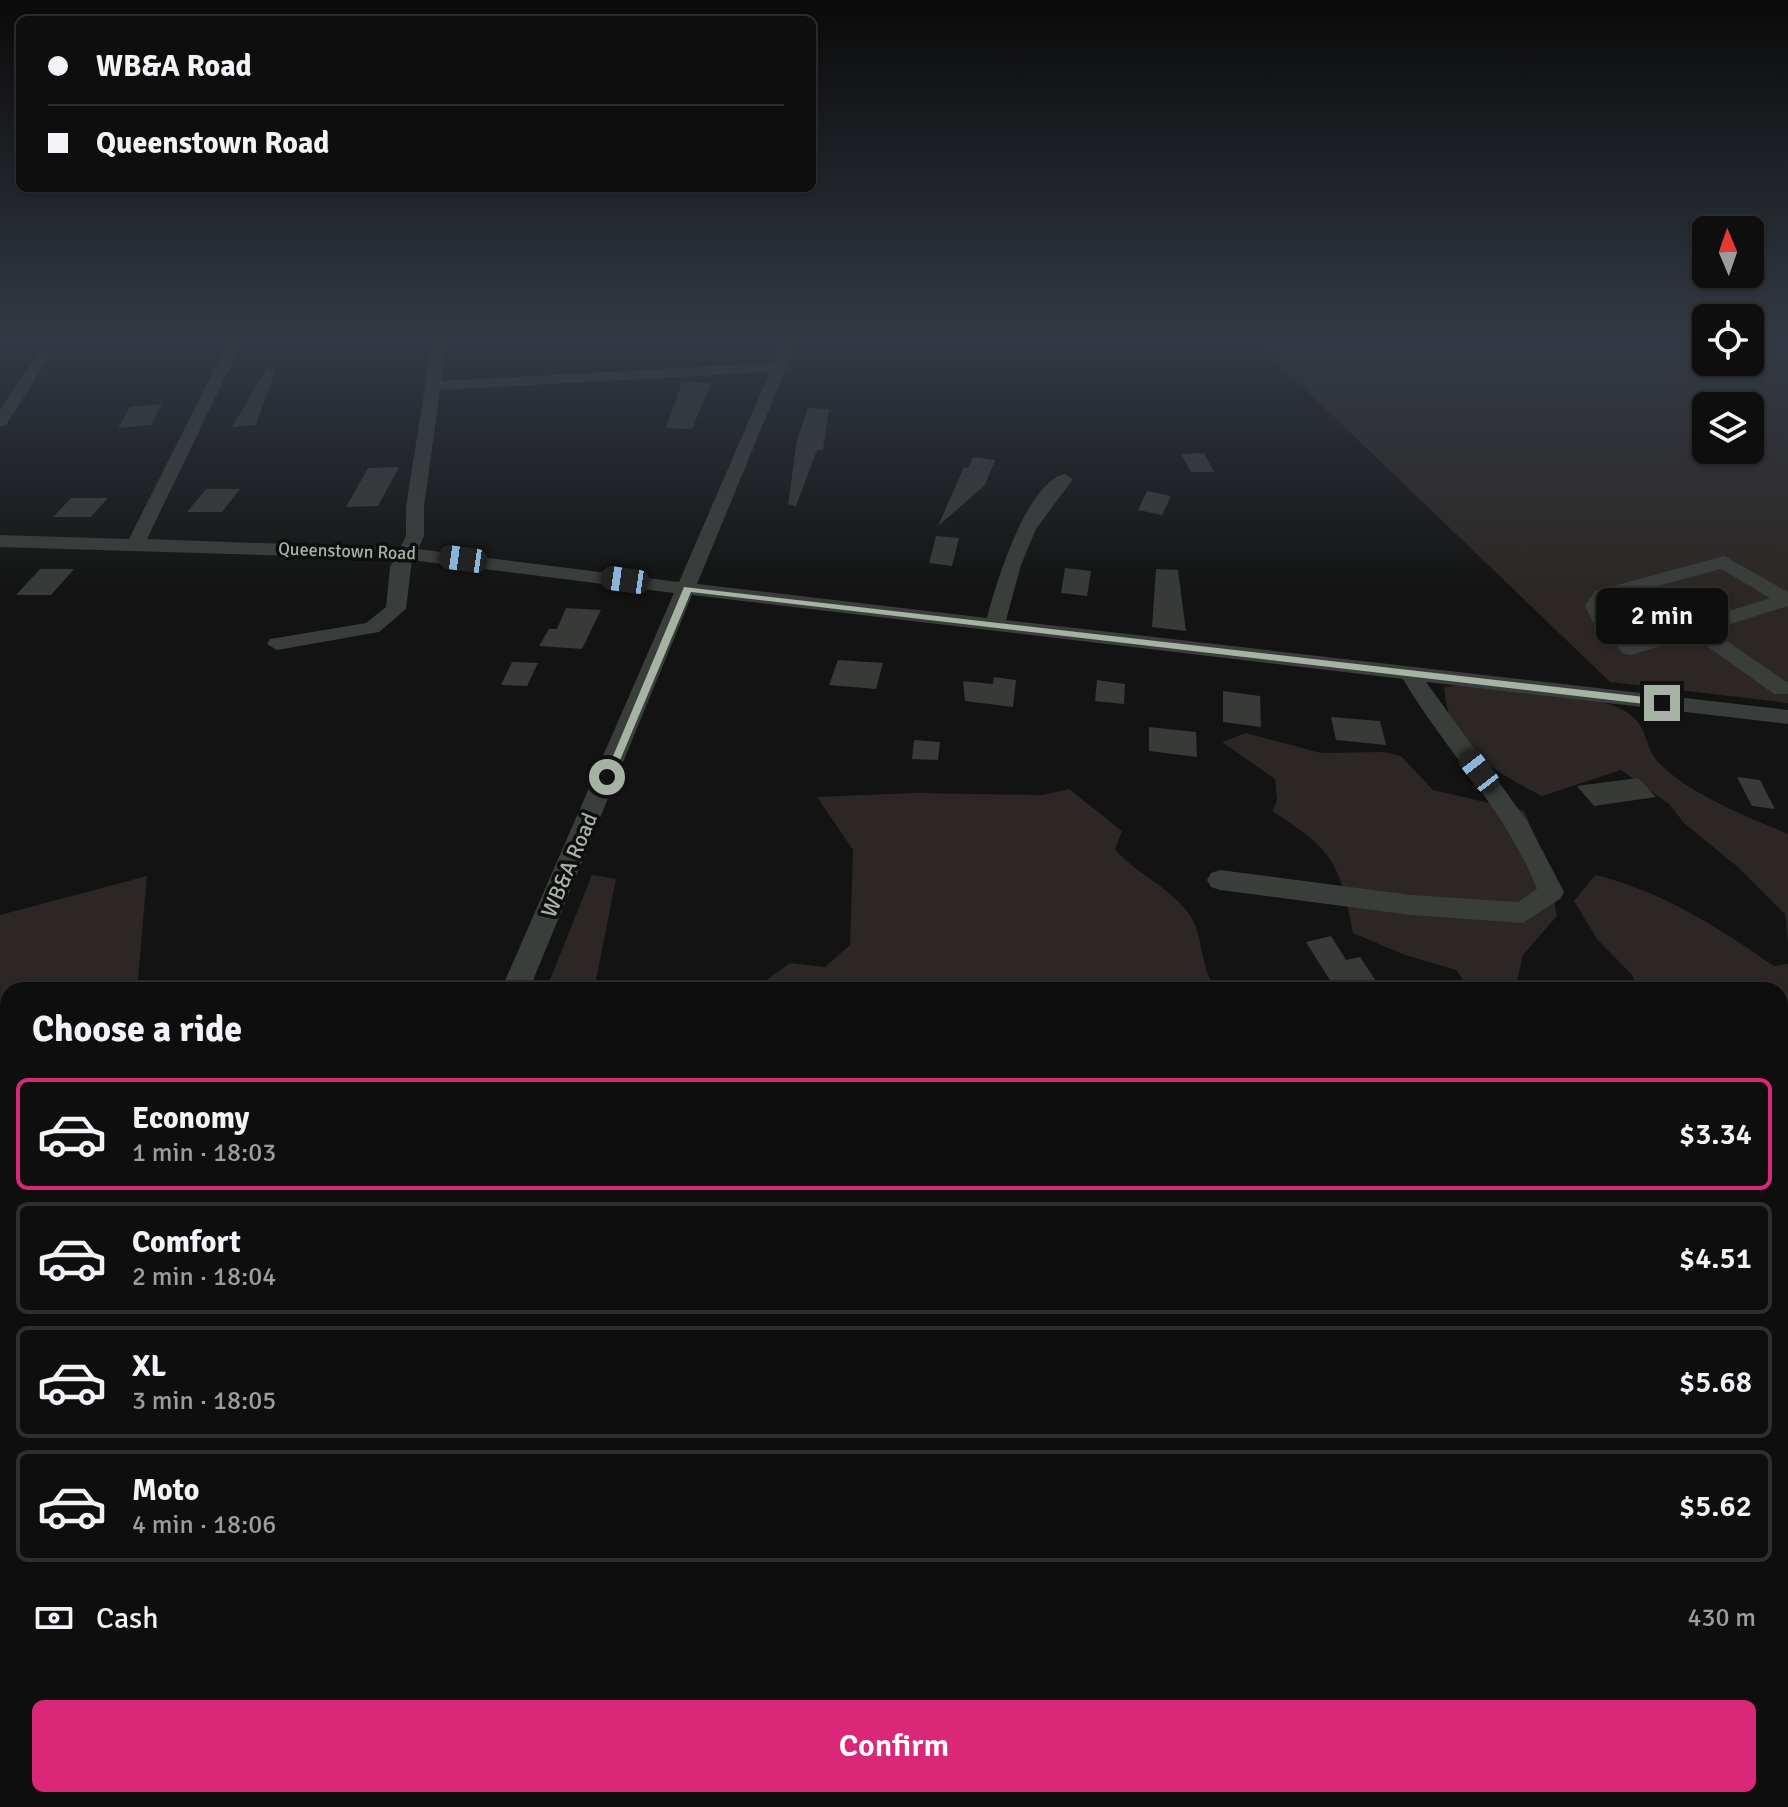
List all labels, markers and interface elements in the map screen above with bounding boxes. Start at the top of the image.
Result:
text: WB&A Road [96,48,252,85]
text: Queenstown Road [96,125,329,162]
north arrow [1692,216,1764,288]
map controls [1692,216,1764,464]
button: locate [1692,304,1764,376]
button: layers [1692,392,1764,464]
street label: Queenstown Road [278,538,416,564]
car [438,544,488,574]
car [600,565,650,595]
callout: 2 min [1596,587,1728,643]
text: 2 min [1631,600,1693,632]
route end [1644,685,1680,721]
car [1455,745,1503,797]
route start [589,759,625,795]
street label: WB&A Road [535,809,603,921]
text: Choose a ride [32,1007,242,1052]
icon: car [36,1098,108,1170]
text: Economy [132,1100,249,1137]
text: $3.34 [1679,1116,1752,1153]
text: 1 min · 18:03 [132,1137,276,1169]
icon: car [36,1222,108,1294]
text: Comfort [132,1224,241,1261]
text: $4.51 [1679,1240,1752,1277]
text: 2 min · 18:04 [132,1261,276,1293]
icon: car [36,1346,108,1418]
text: XL [132,1348,166,1385]
text: $5.68 [1679,1364,1752,1401]
text: 3 min · 18:05 [132,1385,276,1417]
icon: car [36,1470,108,1542]
text: Moto [132,1472,199,1509]
text: $5.62 [1679,1488,1752,1525]
text: 4 min · 18:06 [132,1509,276,1541]
icon: cash [32,1596,76,1640]
text: Cash [96,1600,159,1637]
text: 430 m [1687,1602,1756,1634]
button: Confirm [32,1700,1756,1792]

